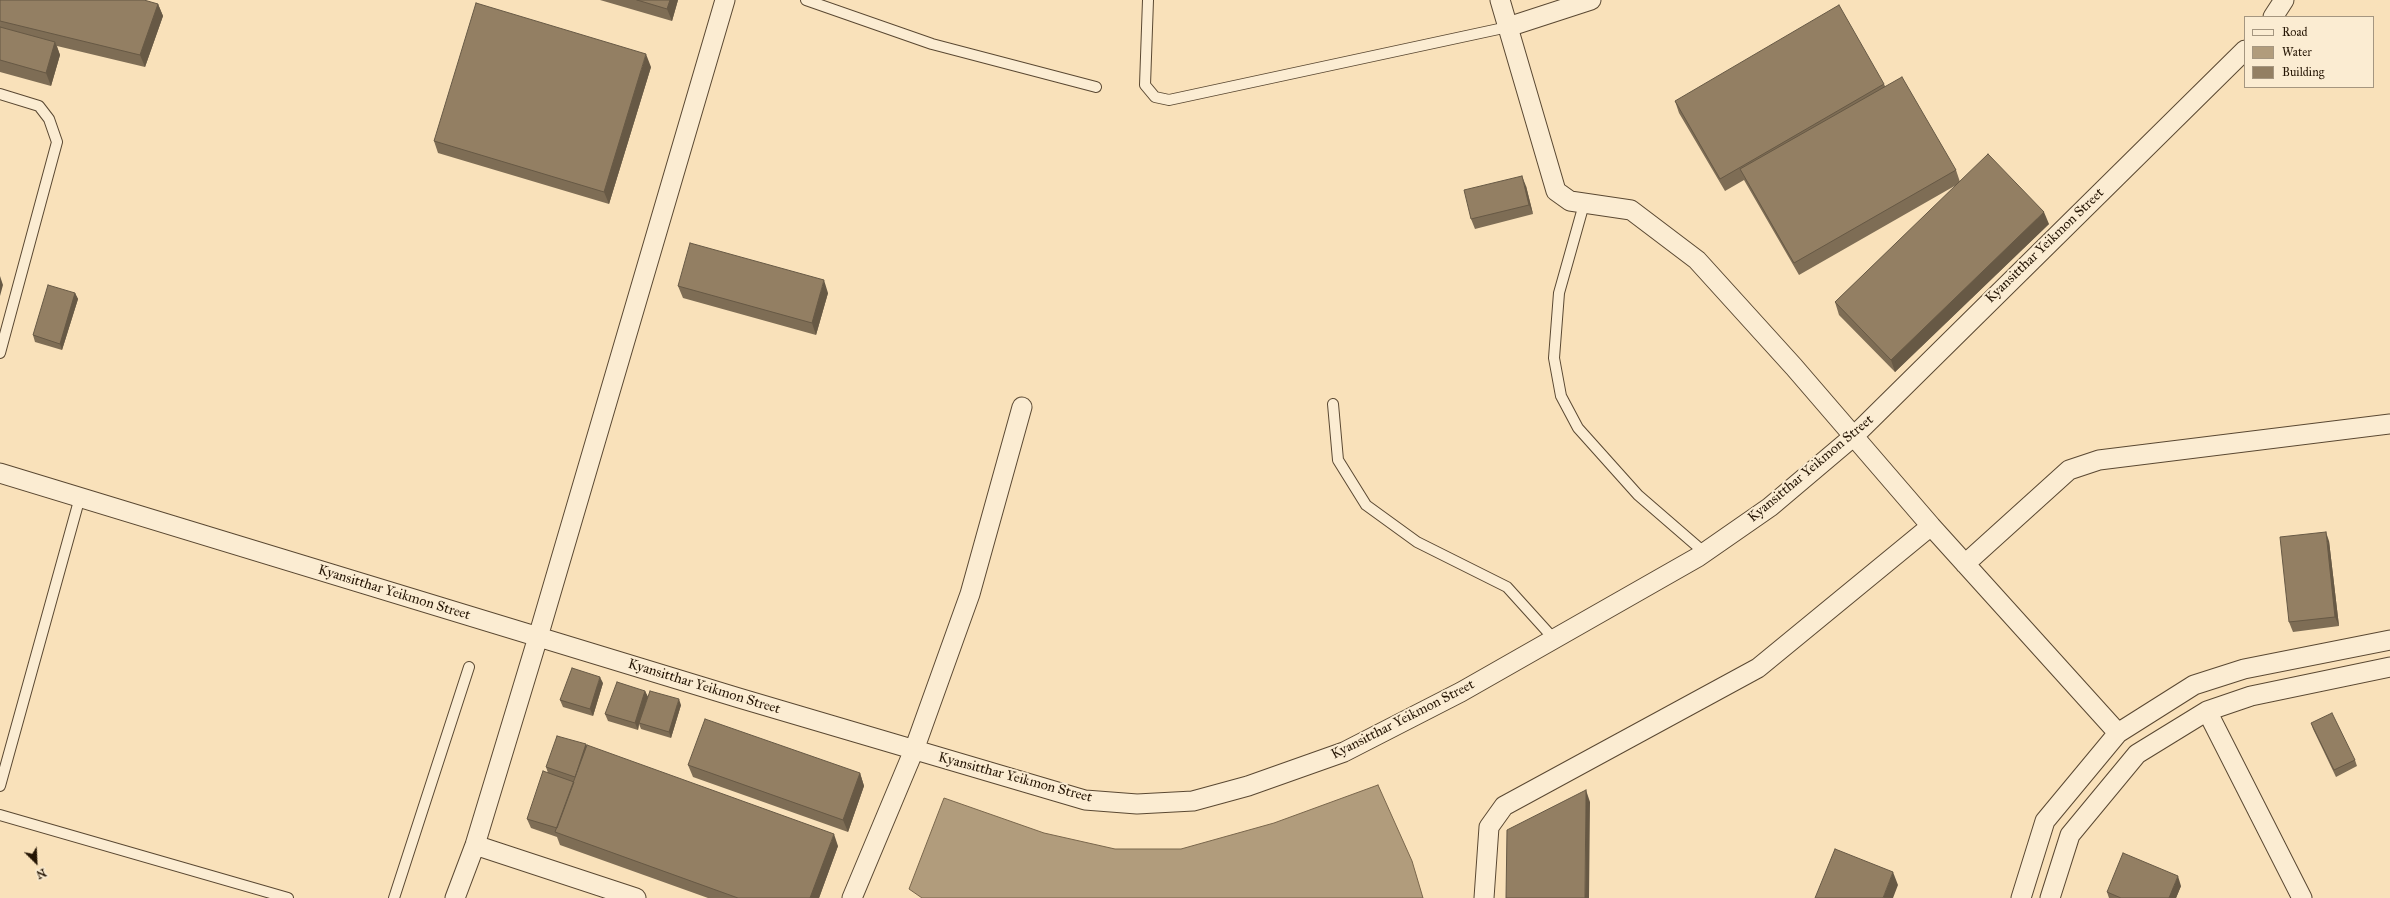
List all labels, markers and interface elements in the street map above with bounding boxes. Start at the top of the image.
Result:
legend [2244,16,2374,88]
text: Road [2282,25,2308,39]
text: Water [2282,45,2312,59]
text: Building [2282,65,2324,79]
street label: Kyansitthar Yeikmon Street [1982,185,2108,307]
street label: Kyansitthar Yeikmon Street [1745,412,1877,526]
street label: Kyansitthar Yeikmon Street [316,562,472,624]
street label: Kyansitthar Yeikmon Street [626,656,782,718]
street label: Kyansitthar Yeikmon Street [1329,677,1477,763]
street label: Kyansitthar Yeikmon Street [936,749,1094,807]
north arrow [16,842,56,882]
text: N [34,866,48,881]

